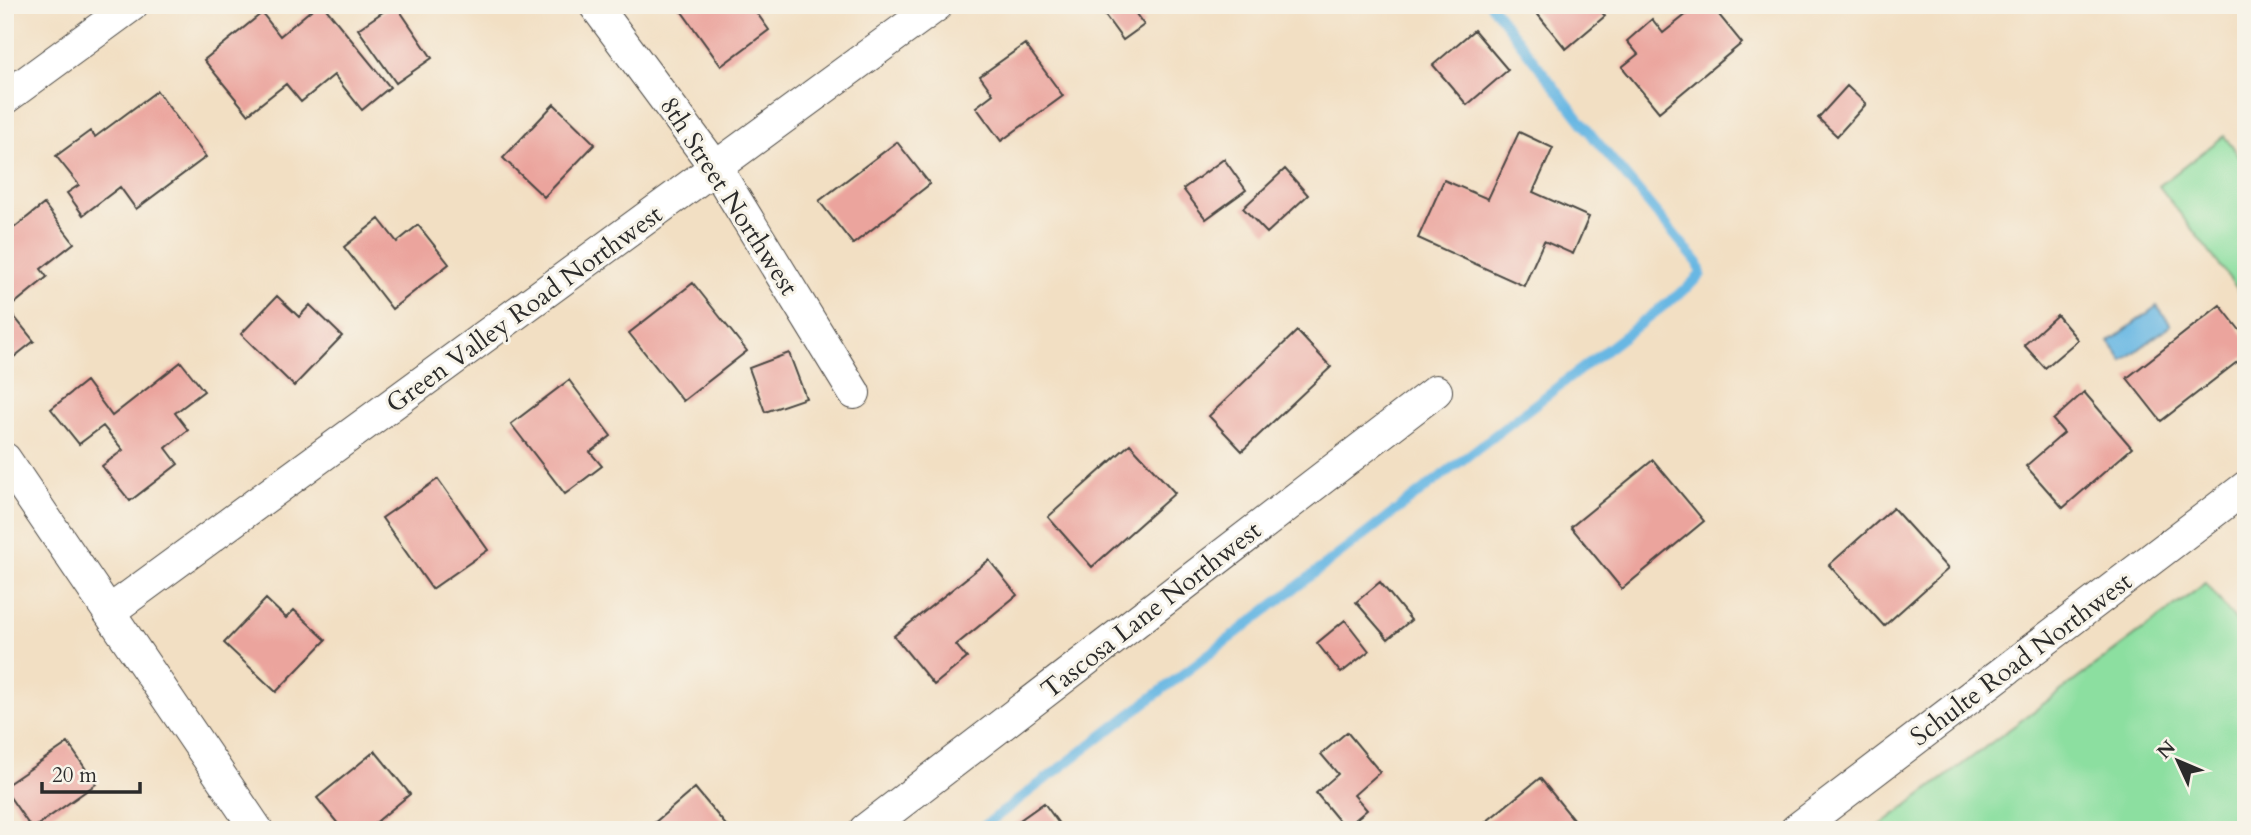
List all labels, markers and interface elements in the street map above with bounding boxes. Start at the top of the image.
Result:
street label: 8th Street Northwest [652,90,806,302]
street label: Green Valley Road Northwest [379,197,669,421]
street label: Tascosa Lane Northwest [1034,513,1268,707]
street label: Schulte Road Northwest [1903,564,2139,754]
north arrow [2142,726,2212,796]
text: N [2151,735,2182,765]
scale bar [42,751,140,795]
text: 20 m [52,761,97,790]

